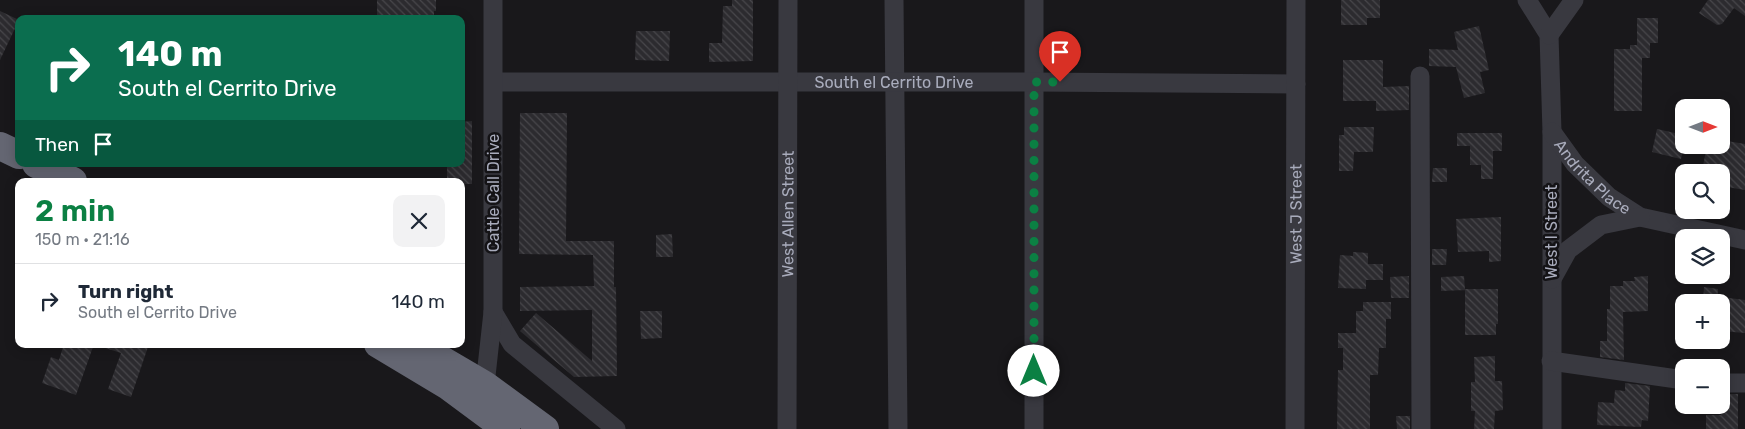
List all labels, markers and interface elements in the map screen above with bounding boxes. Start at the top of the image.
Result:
pin [1039,31,1081,82]
text: 140 m [118,33,223,75]
icon: right [35,35,100,100]
icon: arrive [1046,38,1074,66]
street label: South el Cerrito Drive [814,73,974,92]
text: South el Cerrito Drive [118,75,337,102]
north arrow [1675,99,1730,154]
map controls [1675,99,1730,414]
icon: arrive [89,130,117,158]
text: Then [35,133,79,156]
street label: Cattle Call Drive [484,134,503,252]
street label: Andrita Place [1550,136,1634,218]
street label: West Allen Street [778,151,798,277]
street label: West J Street [1286,164,1306,264]
button: search [1675,164,1730,219]
street label: West I Street [1542,185,1561,279]
text: 2 min [35,193,115,229]
button: close [393,195,445,247]
button: layers [1675,229,1730,284]
text: 150 m · 21:16 [35,230,130,249]
text: Turn right [78,280,173,303]
icon: right [35,287,63,315]
text: 140 m [391,290,445,313]
button: + [1675,294,1730,349]
text: South el Cerrito Drive [78,303,237,322]
position arrow [1007,344,1059,396]
button: − [1675,359,1730,414]

